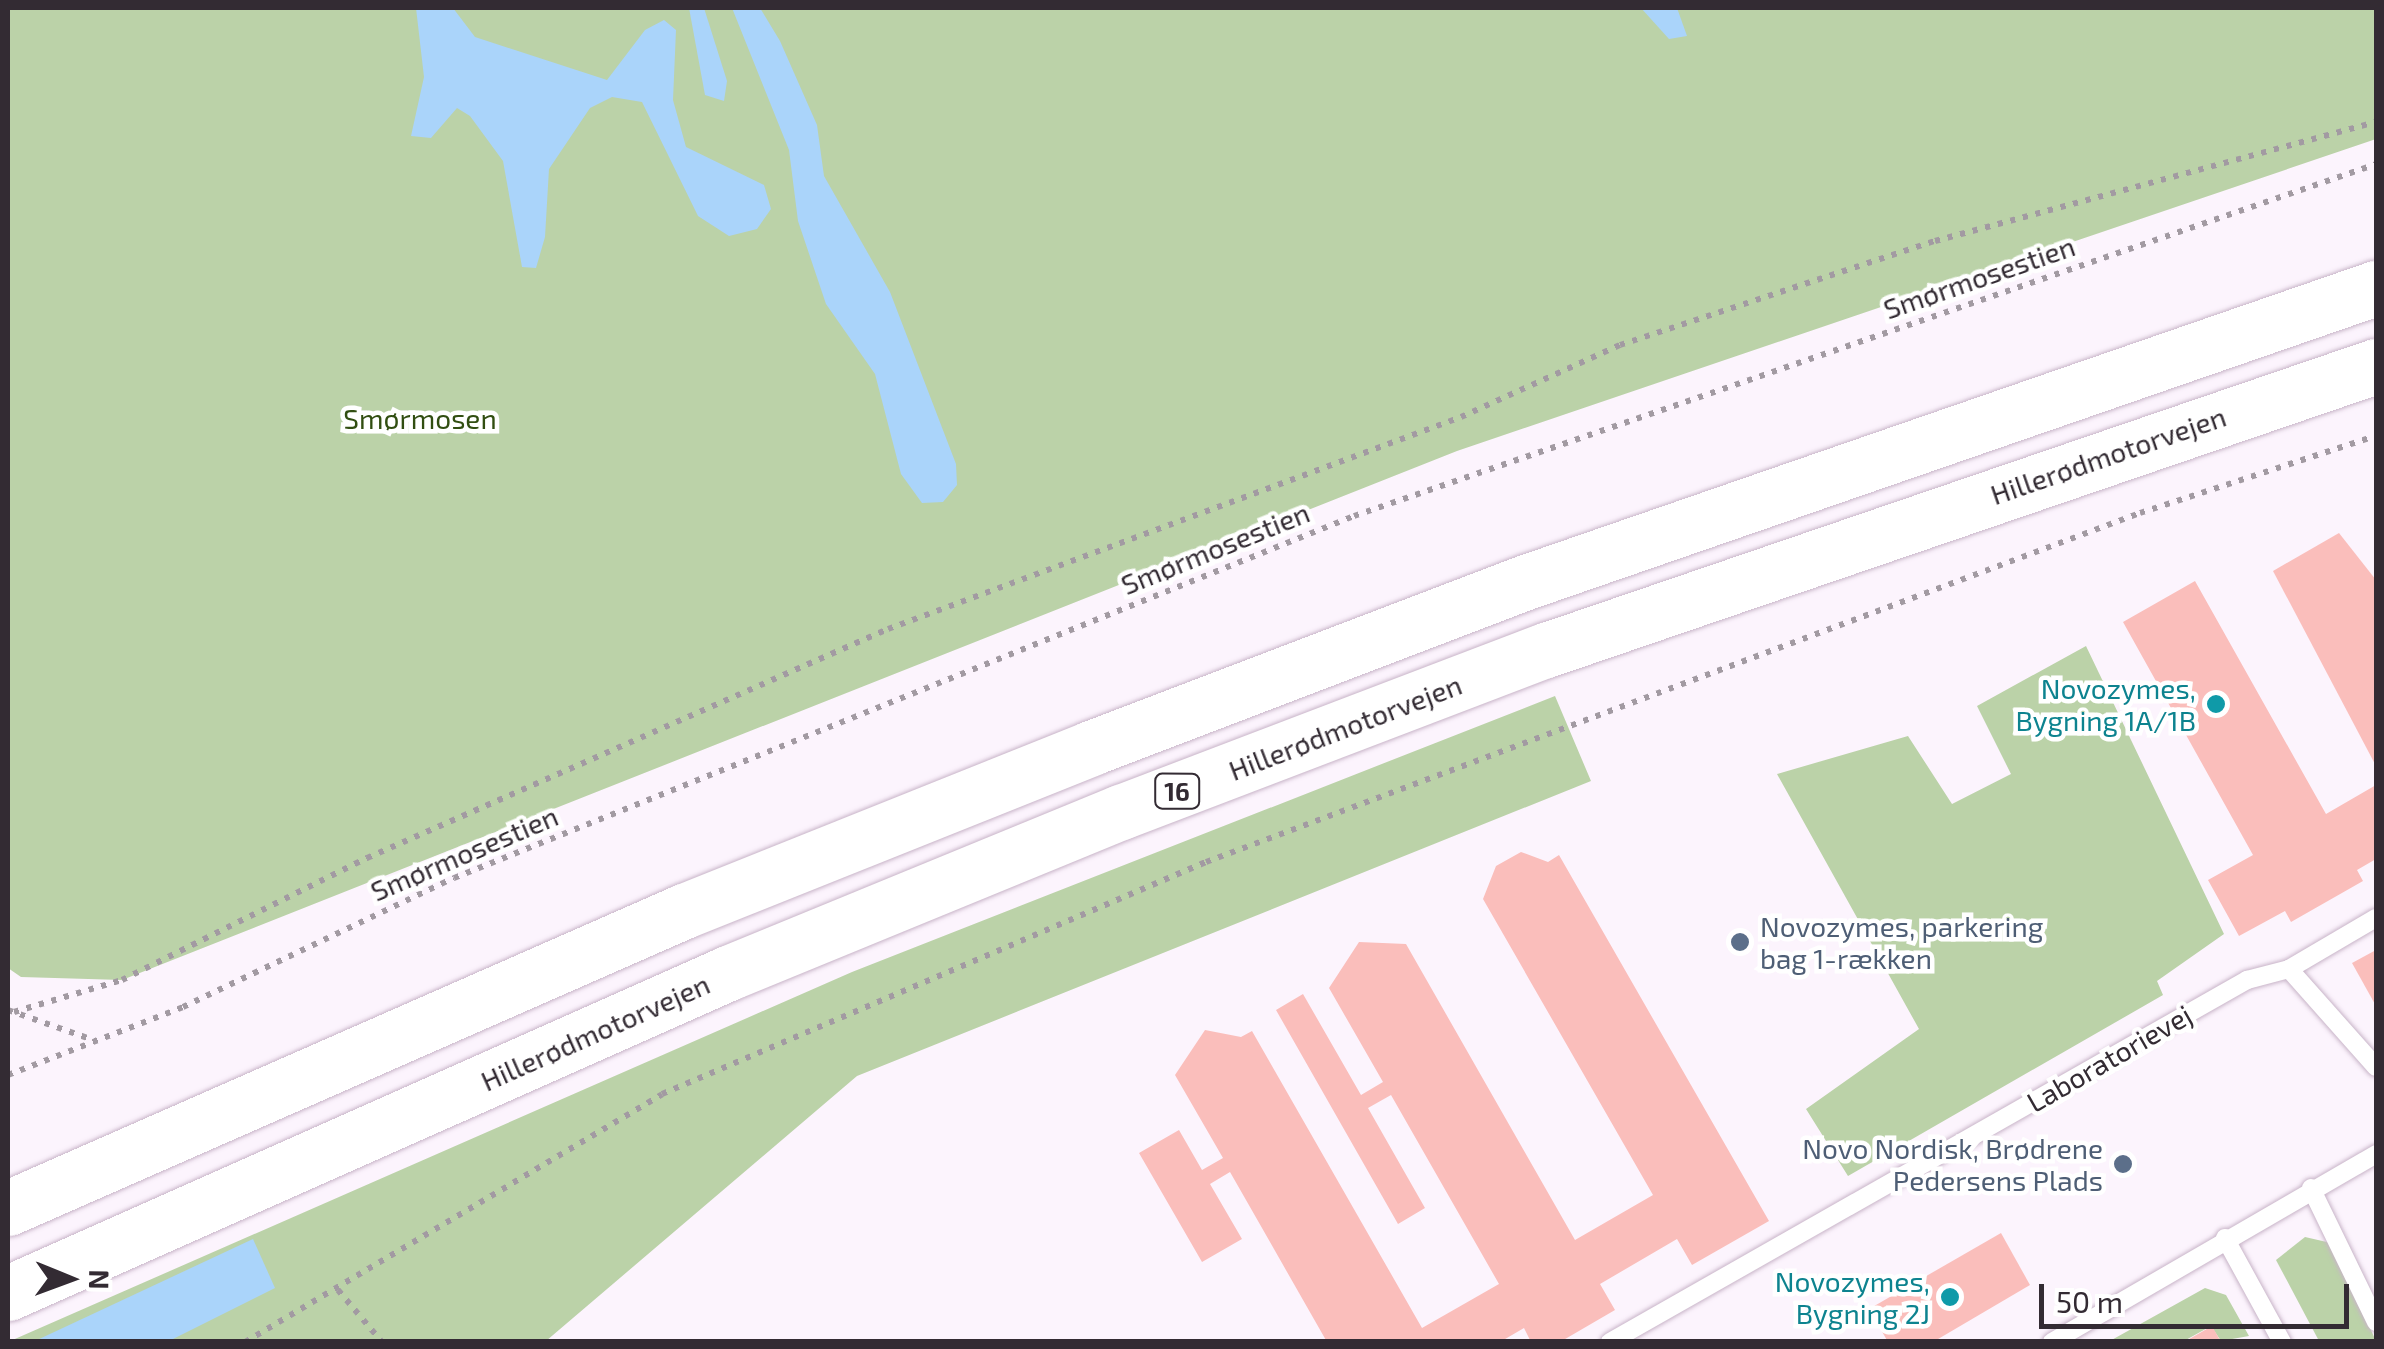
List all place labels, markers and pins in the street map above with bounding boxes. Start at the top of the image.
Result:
place label: Novozymes, Bygning 1A/1B [2015,671,2196,737]
marker: Novozymes, Bygning 1A/1B [2205,693,2227,715]
place label: Novozymes, parkering bag 1-rækken [1760,909,2043,975]
marker: Novozymes, parkering bag 1-rækken [1729,931,1751,953]
place label: Novo Nordisk, Brødrene Pedersens Plads [1802,1131,2103,1197]
marker: Novo Nordisk, Brødrene Pedersens Plads [2112,1153,2134,1175]
place label: Novozymes, Bygning 2J [1775,1264,1930,1330]
marker: Novozymes, Bygning 2J [1939,1286,1961,1308]

